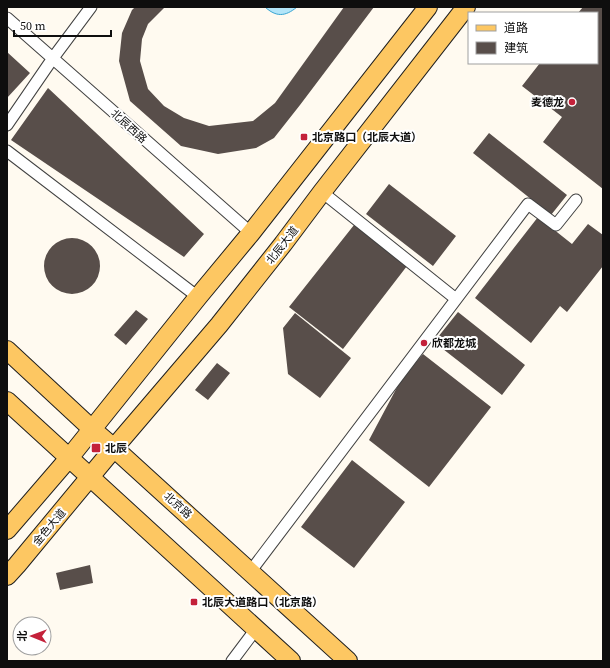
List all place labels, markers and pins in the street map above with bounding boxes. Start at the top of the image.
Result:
place label: 麦德龙 [531,95,564,110]
marker: 麦德龙 [567,97,577,107]
place label: 北京路口（北辰大道） [312,130,422,145]
marker: 北京路口（北辰大道） [299,132,309,142]
place label: 欣都龙城 [432,336,477,351]
marker: 欣都龙城 [419,338,429,348]
place label: 北辰 [105,441,127,456]
marker: 北辰 [90,442,102,454]
place label: 北辰大道路口（北京路） [202,595,323,610]
marker: 北辰大道路口（北京路） [189,597,199,607]

